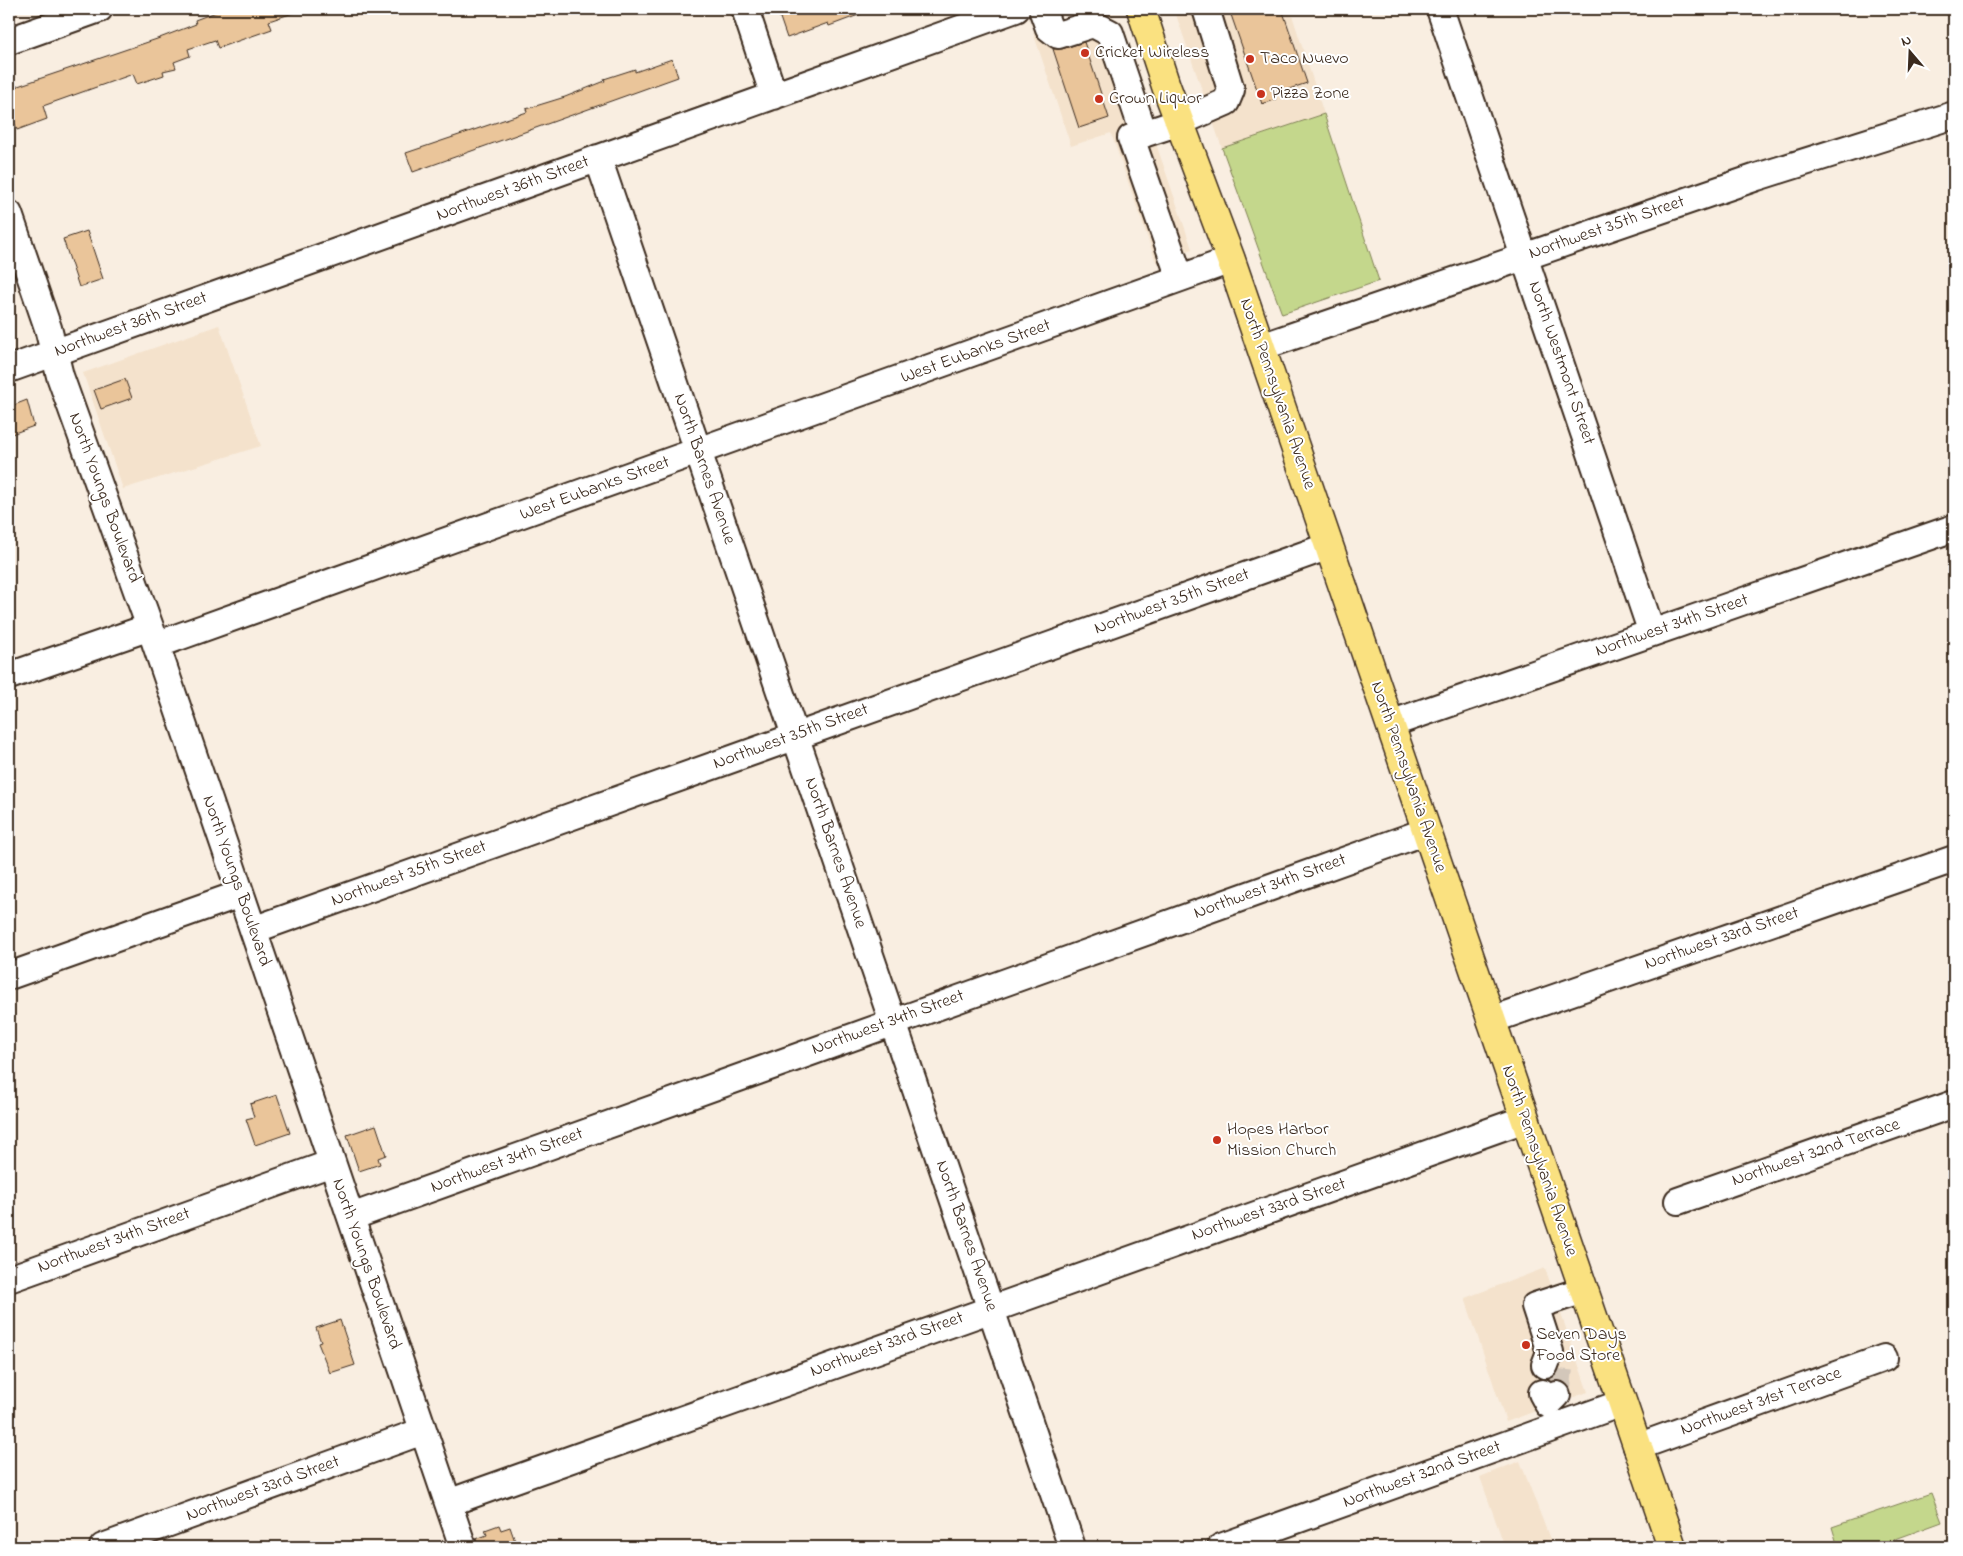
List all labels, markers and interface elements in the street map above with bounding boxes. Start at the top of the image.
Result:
north arrow [1886,28,1936,78]
text: N [1898,30,1914,53]
place label: Cricket Wireless [1095,40,1209,66]
place label: Taco Nuevo [1260,46,1349,72]
marker: Cricket Wireless [1079,47,1091,59]
marker: Taco Nuevo [1244,53,1256,65]
place label: Pizza Zone [1271,81,1350,107]
place label: Crown Liquor [1109,86,1202,112]
marker: Pizza Zone [1255,88,1267,100]
marker: Crown Liquor [1093,93,1105,105]
street label: Northwest 36th Street [433,149,593,229]
street label: Northwest 35th Street [1525,189,1689,267]
street label: North Westmont Street [1521,278,1601,448]
street label: Northwest 36th Street [51,285,211,365]
street label: North Pennsylvania Avenue [1232,295,1322,494]
street label: West Eubanks Street [897,313,1055,391]
street label: North Barnes Avenue [666,390,742,549]
street label: North Youngs Boulevard [60,409,147,587]
street label: West Eubanks Street [516,450,674,528]
street label: Northwest 35th Street [1091,562,1253,642]
street label: Northwest 34th Street [1592,588,1752,664]
street label: North Pennsylvania Avenue [1363,678,1453,877]
street label: Northwest 35th Street [710,697,872,777]
street label: North Barnes Avenue [797,774,873,933]
street label: North Youngs Boulevard [194,792,277,970]
street label: Northwest 35th Street [328,834,490,914]
street label: Northwest 34th Street [1190,847,1350,927]
street label: Northwest 33rd Street [1641,900,1803,978]
street label: Northwest 34th Street [808,983,968,1063]
street label: North Pennsylvania Avenue [1494,1062,1584,1261]
street label: Northwest 32nd Terrace [1728,1112,1905,1194]
place label: Hopes Harbor Mission Church [1227,1117,1336,1164]
street label: Northwest 34th Street [427,1121,587,1201]
marker: Hopes Harbor Mission Church [1211,1134,1223,1146]
street label: North Barnes Avenue [928,1157,1004,1316]
street label: Northwest 33rd Street [1188,1171,1350,1249]
street label: North Youngs Boulevard [324,1175,407,1353]
street label: Northwest 34th Street [34,1201,194,1281]
street label: Northwest 33rd Street [807,1305,967,1385]
place label: Seven Days Food Store [1535,1322,1627,1369]
marker: Seven Days Food Store [1520,1339,1532,1351]
street label: Northwest 31st Terrace [1677,1360,1846,1443]
street label: Northwest 32nd Street [1339,1434,1505,1516]
street label: Northwest 33rd Street [183,1449,343,1529]

